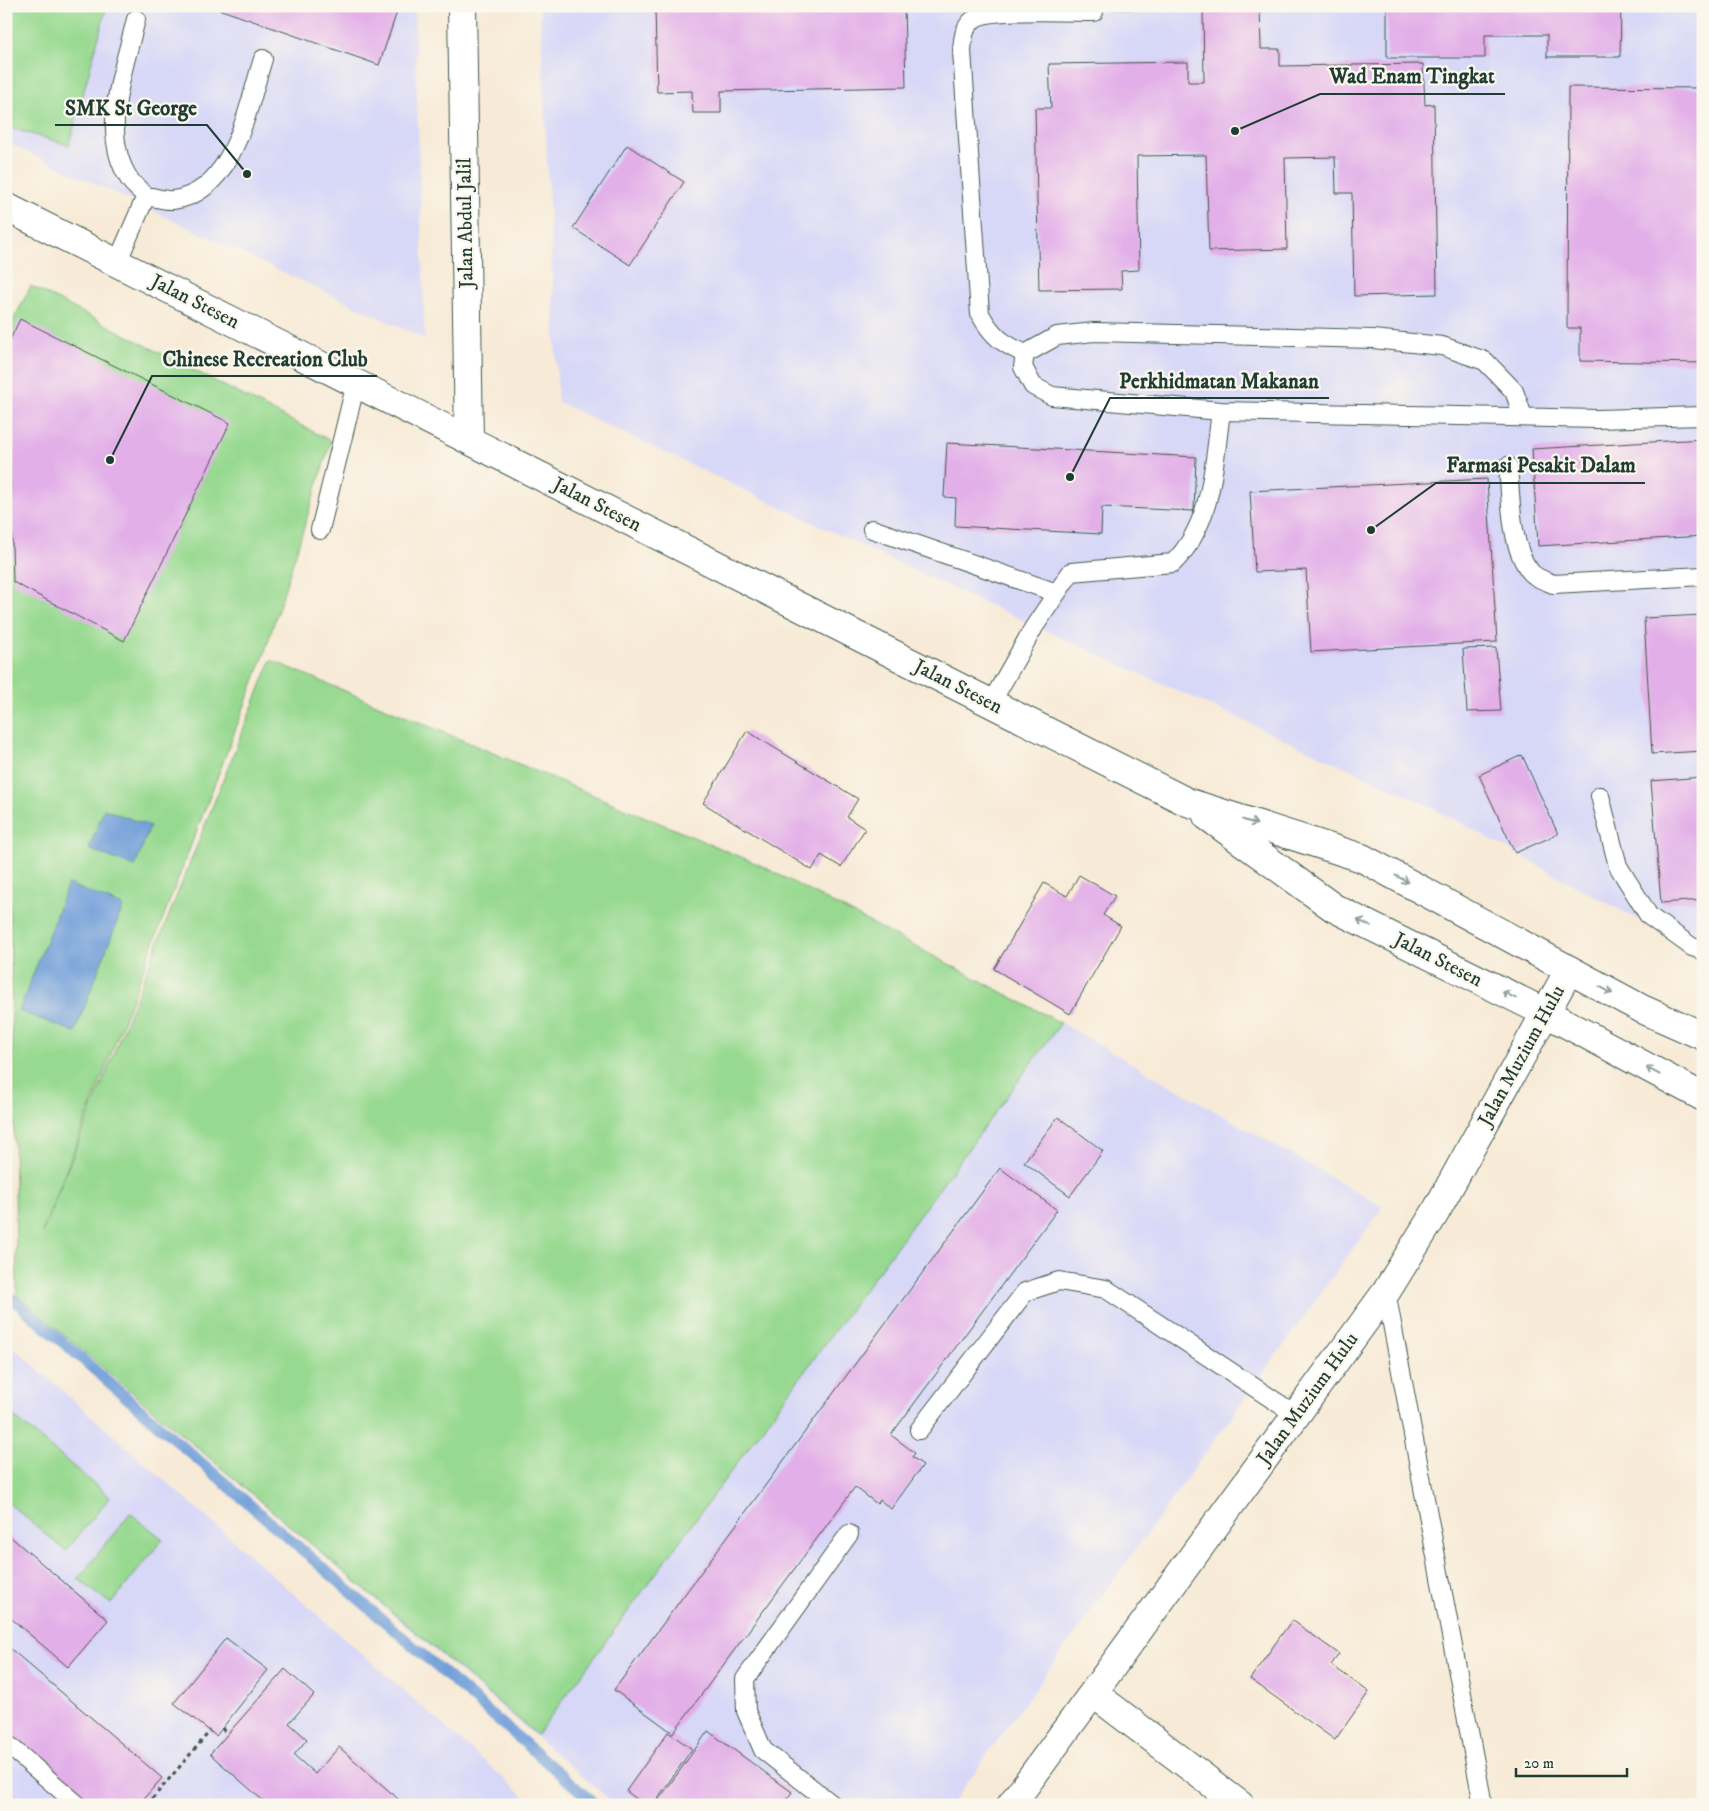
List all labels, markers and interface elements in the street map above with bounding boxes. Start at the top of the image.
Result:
callout: Wad Enam Tingkat [1320,58,1505,94]
text: Wad Enam Tingkat [1328,64,1495,90]
callout: SMK St George [55,89,207,125]
text: SMK St George [65,96,197,122]
street label: Jalan Abdul Jalil [452,158,480,290]
street label: Jalan Stesen [145,268,244,335]
callout: Chinese Recreation Club [152,340,377,376]
text: Chinese Recreation Club [162,347,368,373]
callout: Perkhidmatan Makanan [1110,362,1329,398]
text: Perkhidmatan Makanan [1119,369,1320,395]
callout: Farmasi Pesakit Dalam [1436,447,1645,483]
text: Farmasi Pesakit Dalam [1446,453,1636,479]
street label: Jalan Stesen [547,471,646,538]
street label: Jalan Stesen [908,653,1007,720]
one-way arrow [1242,818,1257,827]
one-way arrow [1394,875,1408,885]
one-way arrow [1357,918,1372,927]
street label: Jalan Stesen [1388,926,1487,993]
street label: Jalan Muzium Hulu [1472,981,1571,1133]
one-way arrow [1598,986,1613,995]
one-way arrow [1502,990,1517,1000]
one-way arrow [1646,1066,1661,1076]
street label: Jalan Muzium Hulu [1250,1328,1364,1472]
scale bar [1516,1746,1628,1778]
text: 20 m [1524,1754,1554,1773]

